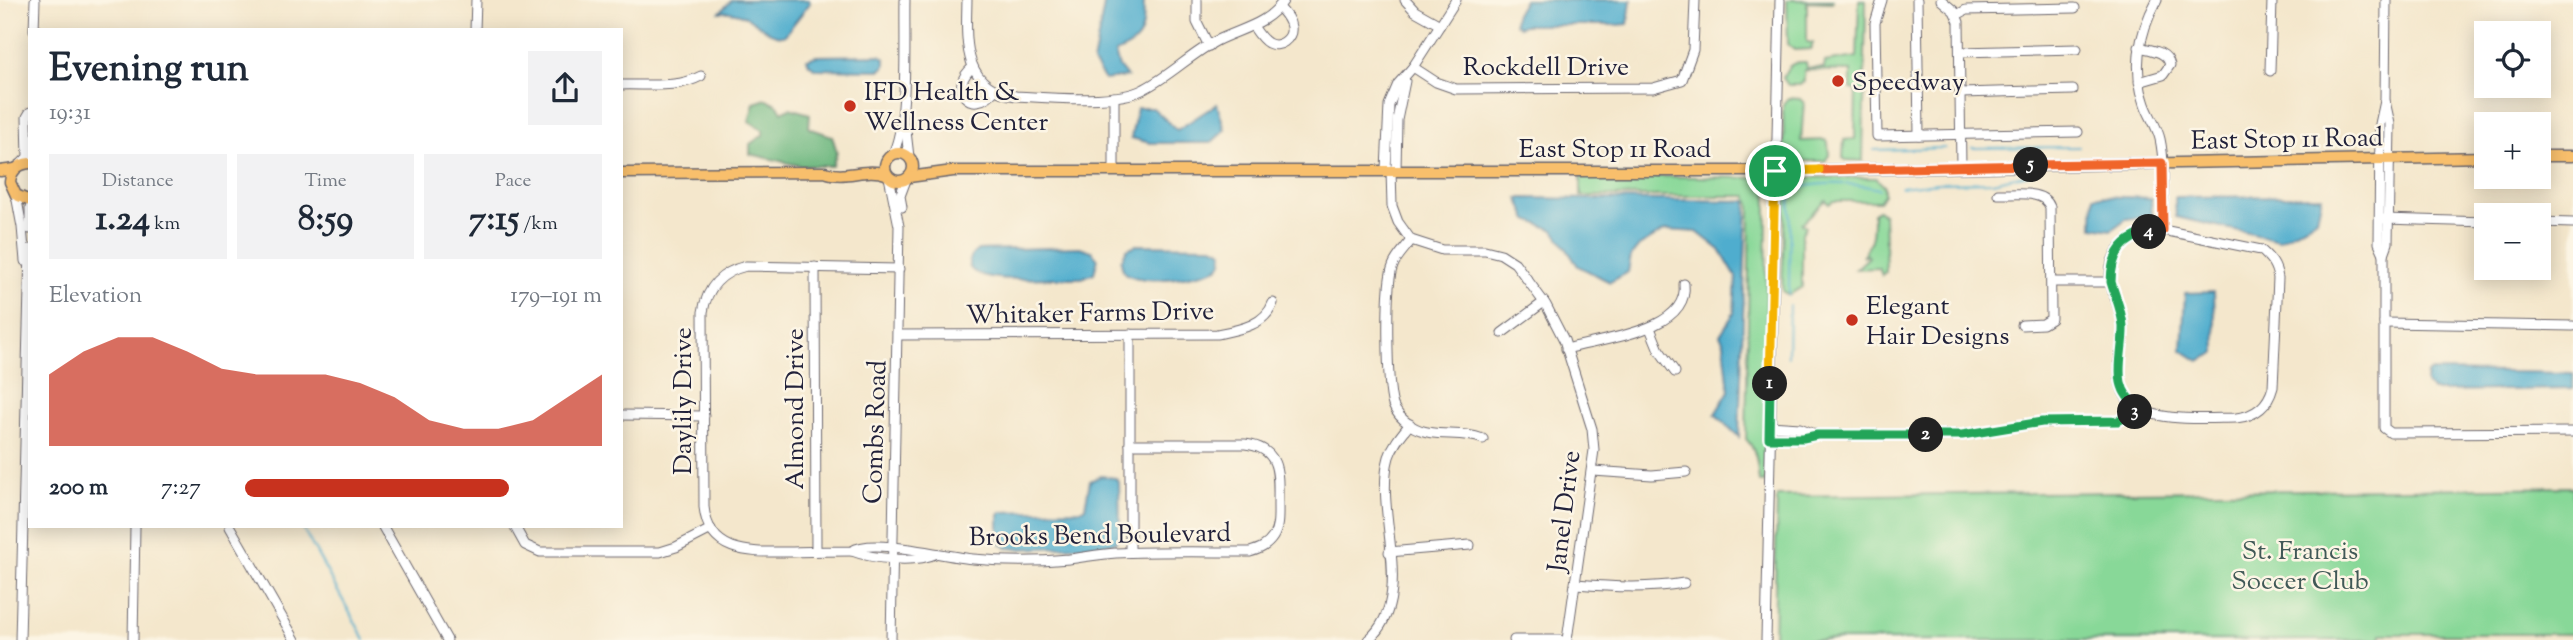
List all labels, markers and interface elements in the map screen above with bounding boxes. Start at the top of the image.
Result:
map controls [2474,21,2551,280]
button: locate [2474,21,2551,98]
text: Evening run [49,44,249,98]
street label: Rockdell Drive [1463,50,1629,87]
button: share [528,51,602,125]
place label: Speedway [1852,65,1965,102]
marker: Speedway [1830,73,1846,89]
place label: IFD Health & Wellness Center [864,75,1048,142]
text: 19:31 [49,97,91,130]
marker: IFD Health & Wellness Center [842,98,858,114]
button: + [2474,112,2551,189]
street label: East Stop 11 Road [2191,120,2384,161]
street label: East Stop 11 Road [1519,132,1711,169]
pin [1745,141,1805,201]
pin: 5 [2014,148,2048,182]
text: 5 [2027,151,2034,178]
icon: arrive [1756,152,1794,190]
text: Distance [102,168,174,195]
text: Time [304,168,347,195]
text: Pace [495,168,531,195]
text: 1.24 [95,195,150,246]
text: 8:59 [298,195,353,246]
text: 7:15 [469,195,519,246]
button: − [2474,203,2551,280]
text: km [150,211,180,238]
text: /km [519,211,558,238]
pin: 4 [2132,215,2166,250]
text: 4 [2144,218,2153,245]
text: Elevation [49,280,142,313]
text: 179–191 m [510,280,602,313]
place label: Elegant Hair Designs [1866,289,2010,356]
street label: Whitaker Farms Drive [965,294,1215,335]
marker: Elegant Hair Designs [1844,312,1860,328]
street label: Daylily Drive [666,327,703,475]
street label: Almond Drive [778,328,815,490]
street label: Combs Road [855,359,898,505]
pin: 1 [1752,366,1788,402]
text: 1 [1766,370,1773,397]
pin: 3 [2118,394,2152,430]
text: 3 [2131,398,2138,425]
pin: 2 [1909,418,1944,452]
text: 2 [1921,421,1930,448]
street label: Janel Drive [1539,449,1591,576]
text: 200 m [49,472,108,505]
text: 7:27 [161,472,201,505]
street label: Brooks Bend Boulevard [969,516,1232,557]
park label: St. Francis Soccer Club [2231,534,2369,601]

